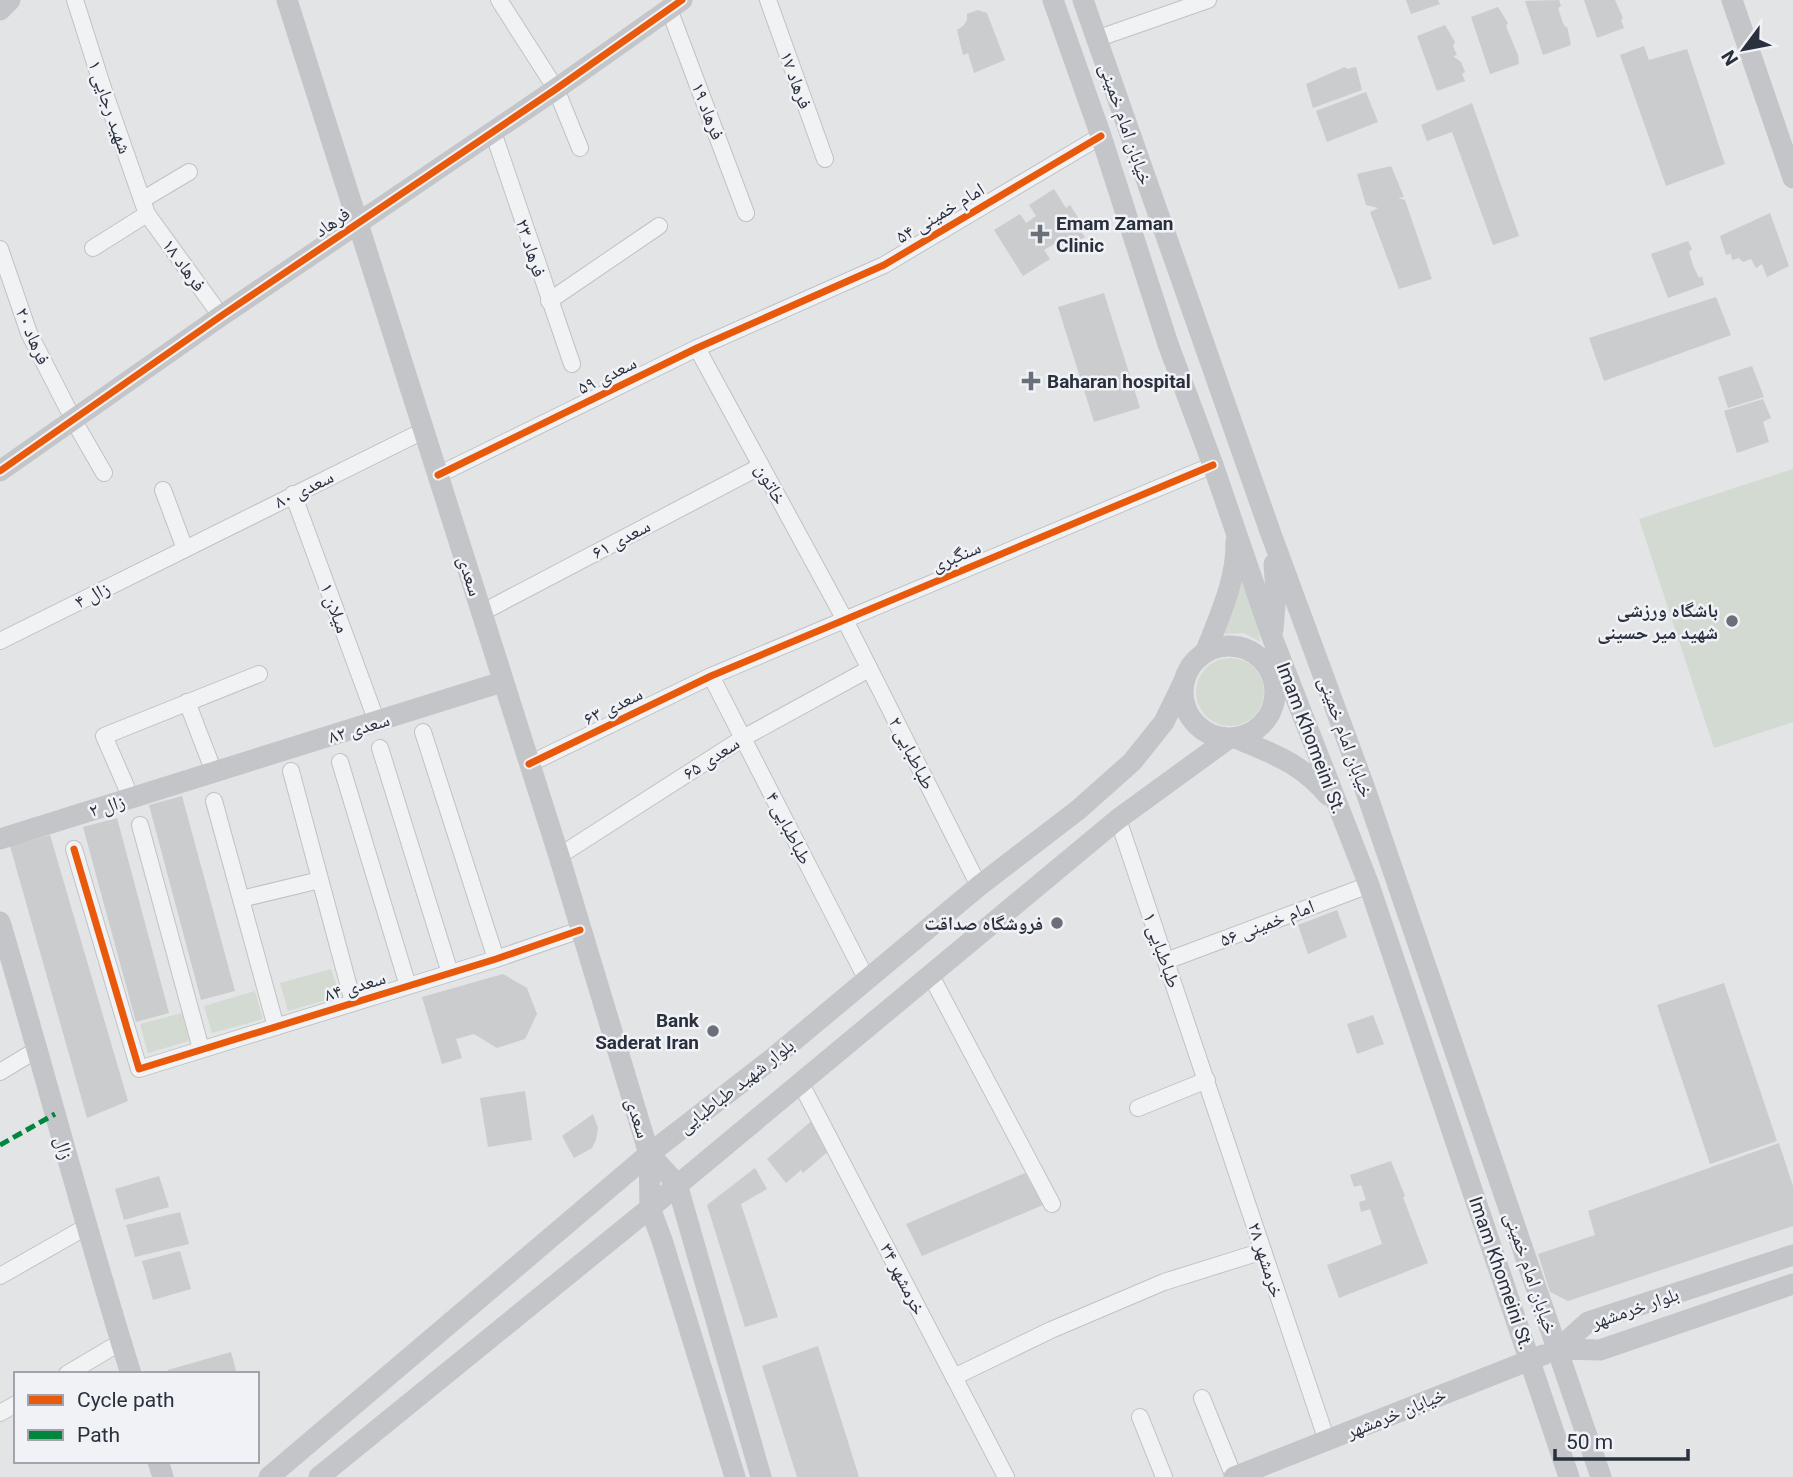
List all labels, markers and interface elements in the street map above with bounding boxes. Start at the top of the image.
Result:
north arrow [1709,14,1779,84]
text: N [1717,46,1743,70]
street label: فرهاد ۱۷ [775,48,817,112]
street label: شهید رجایی ۱ [83,57,137,157]
street label: خیابان امام خمینی [1093,60,1158,188]
street label: فرهاد ۱۹ [687,79,729,143]
street label: امام خمینی ۵۴ [892,178,989,250]
street label: فرهاد [310,202,354,242]
place label: Emam Zaman Clinic [1056,212,1173,257]
street label: فرهاد ۲۳ [511,216,551,280]
marker: Emam Zaman Clinic [1030,224,1050,244]
street label: فرهاد ۱۸ [157,234,211,296]
street label: فرهاد ۲۰ [11,304,55,368]
street label: سعدی ۵۹ [574,351,640,399]
place label: Baharan hospital [1047,370,1191,393]
marker: Baharan hospital [1021,371,1041,391]
street label: خاتون [750,459,792,509]
street label: سعدی ۸۰ [271,465,337,513]
street label: سعدی ۶۱ [588,514,654,564]
street label: سنگبری [928,535,984,577]
street label: سعدی [453,553,487,599]
street label: زال ۴ [71,576,113,614]
street label: میلان ۱ [315,580,355,636]
place label: باشگاه ورزشی شهید میر حسینی [1597,599,1718,644]
marker: باشگاه ورزشی شهید میر حسینی [1724,613,1740,629]
street label: Imam Khomeini St. [1272,659,1350,817]
street label: خیابان امام خمینی [1312,673,1379,801]
street label: سعدی ۶۳ [580,682,646,730]
street label: سعدی ۸۲ [326,708,392,748]
street label: طباطبایی ۲ [884,713,940,793]
street label: سعدی ۶۵ [678,731,744,785]
street label: طباطبایی ۴ [761,788,817,868]
street label: زال ۲ [86,790,128,822]
street label: امام خمینی ۵۶ [1217,894,1318,953]
street label: طباطبایی ۱ [1138,909,1186,991]
place label: فروشگاه صداقت [924,912,1043,935]
marker: فروشگاه صداقت [1049,915,1065,931]
street label: سعدی ۸۴ [322,966,388,1006]
place label: Bank Saderat Iran [595,1009,700,1054]
marker: Bank Saderat Iran [705,1023,721,1039]
street label: بلوار شهید طباطبایی [673,1034,799,1138]
street label: سعدی [621,1095,655,1141]
street label: زال [50,1134,78,1162]
street label: Imam Khomeini St. [1464,1193,1538,1353]
street label: خیابان امام خمینی [1498,1209,1563,1337]
street label: خرمشهر ۲۸ [1243,1219,1289,1301]
street label: خرمشهر ۳۴ [875,1239,931,1319]
street label: بلوار خرمشهر [1587,1282,1682,1334]
legend [14,1372,259,1463]
street label: خیابان خرمشهر [1342,1383,1449,1444]
text: Cycle path [77,1388,175,1412]
scale bar [1555,1418,1688,1462]
text: Path [77,1423,120,1447]
text: 50 m [1566,1430,1613,1454]

